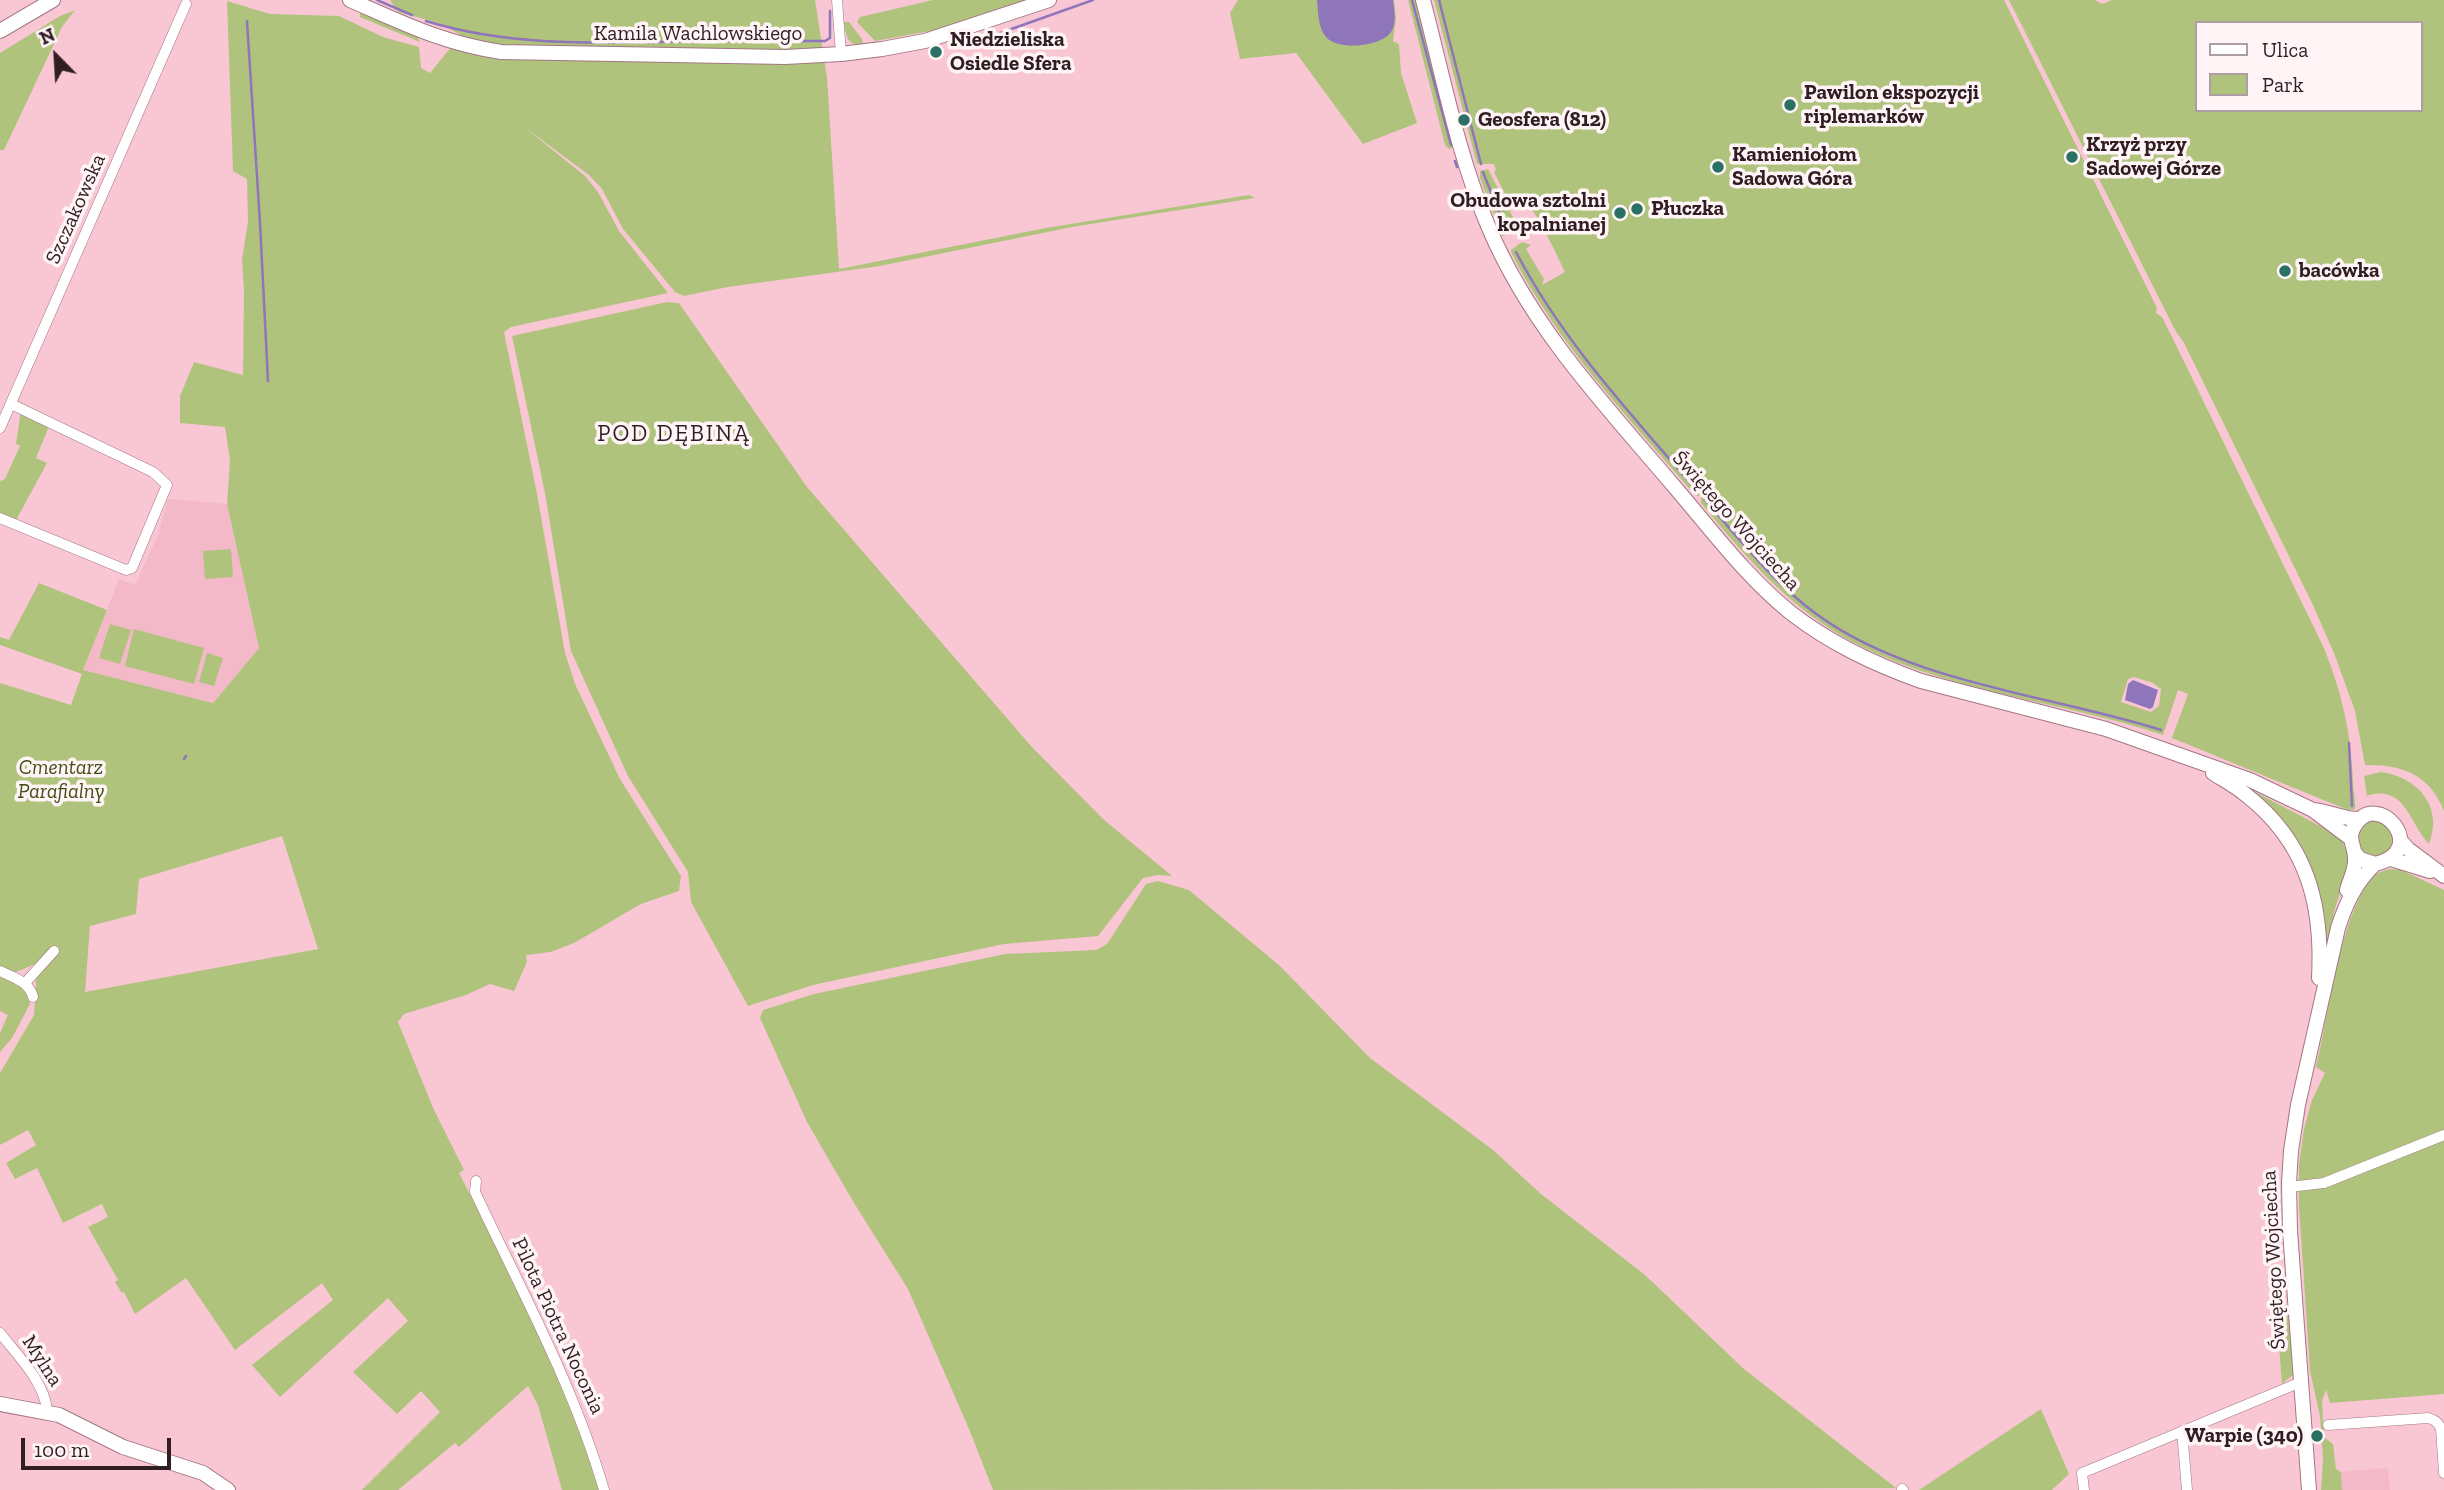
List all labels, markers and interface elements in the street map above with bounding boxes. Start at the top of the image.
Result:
north arrow [21,21,91,91]
street label: Kamila Wachlowskiego [594,21,802,47]
legend [2196,21,2423,112]
text: N [36,23,59,50]
place label: Niedzieliska Osiedle Sfera [950,27,1072,77]
text: Ulica [2262,37,2308,62]
marker: Niedzieliska Osiedle Sfera [928,44,944,60]
text: Park [2262,72,2304,97]
place label: Pawilon ekspozycji riplemarków [1804,80,1979,130]
marker: Pawilon ekspozycji riplemarków [1782,97,1798,113]
place label: Geosfera (812) [1478,107,1606,133]
marker: Geosfera (812) [1456,112,1472,128]
place label: Krzyż przy Sadowej Górze [2086,132,2221,182]
place label: Kamieniołom Sadowa Góra [1732,142,1857,192]
marker: Krzyż przy Sadowej Górze [2064,149,2080,165]
street label: Szczakowska [41,150,111,268]
marker: Kamieniołom Sadowa Góra [1710,159,1726,175]
place label: Obudowa sztolni kopalnianej [1450,188,1606,238]
place label: Płuczka [1651,196,1724,222]
marker: Płuczka [1629,201,1645,217]
marker: Obudowa sztolni kopalnianej [1612,205,1628,221]
place label: bacówka [2299,258,2380,284]
marker: bacówka [2277,263,2293,279]
district label: POD DĘBINĄ [599,420,749,448]
street label: Świętego Wojciecha [1667,446,1805,596]
park label: Cmentarz Parafialny [18,755,104,805]
street label: Świętego Wojciecha [2257,1170,2291,1350]
street label: Pilota Piotra Noconia [506,1234,610,1418]
street label: Mylna [16,1331,68,1391]
place label: Warpie (340) [2185,1423,2303,1449]
scale bar [24,1424,175,1468]
marker: Warpie (340) [2309,1428,2325,1444]
text: 100 m [34,1437,89,1462]

